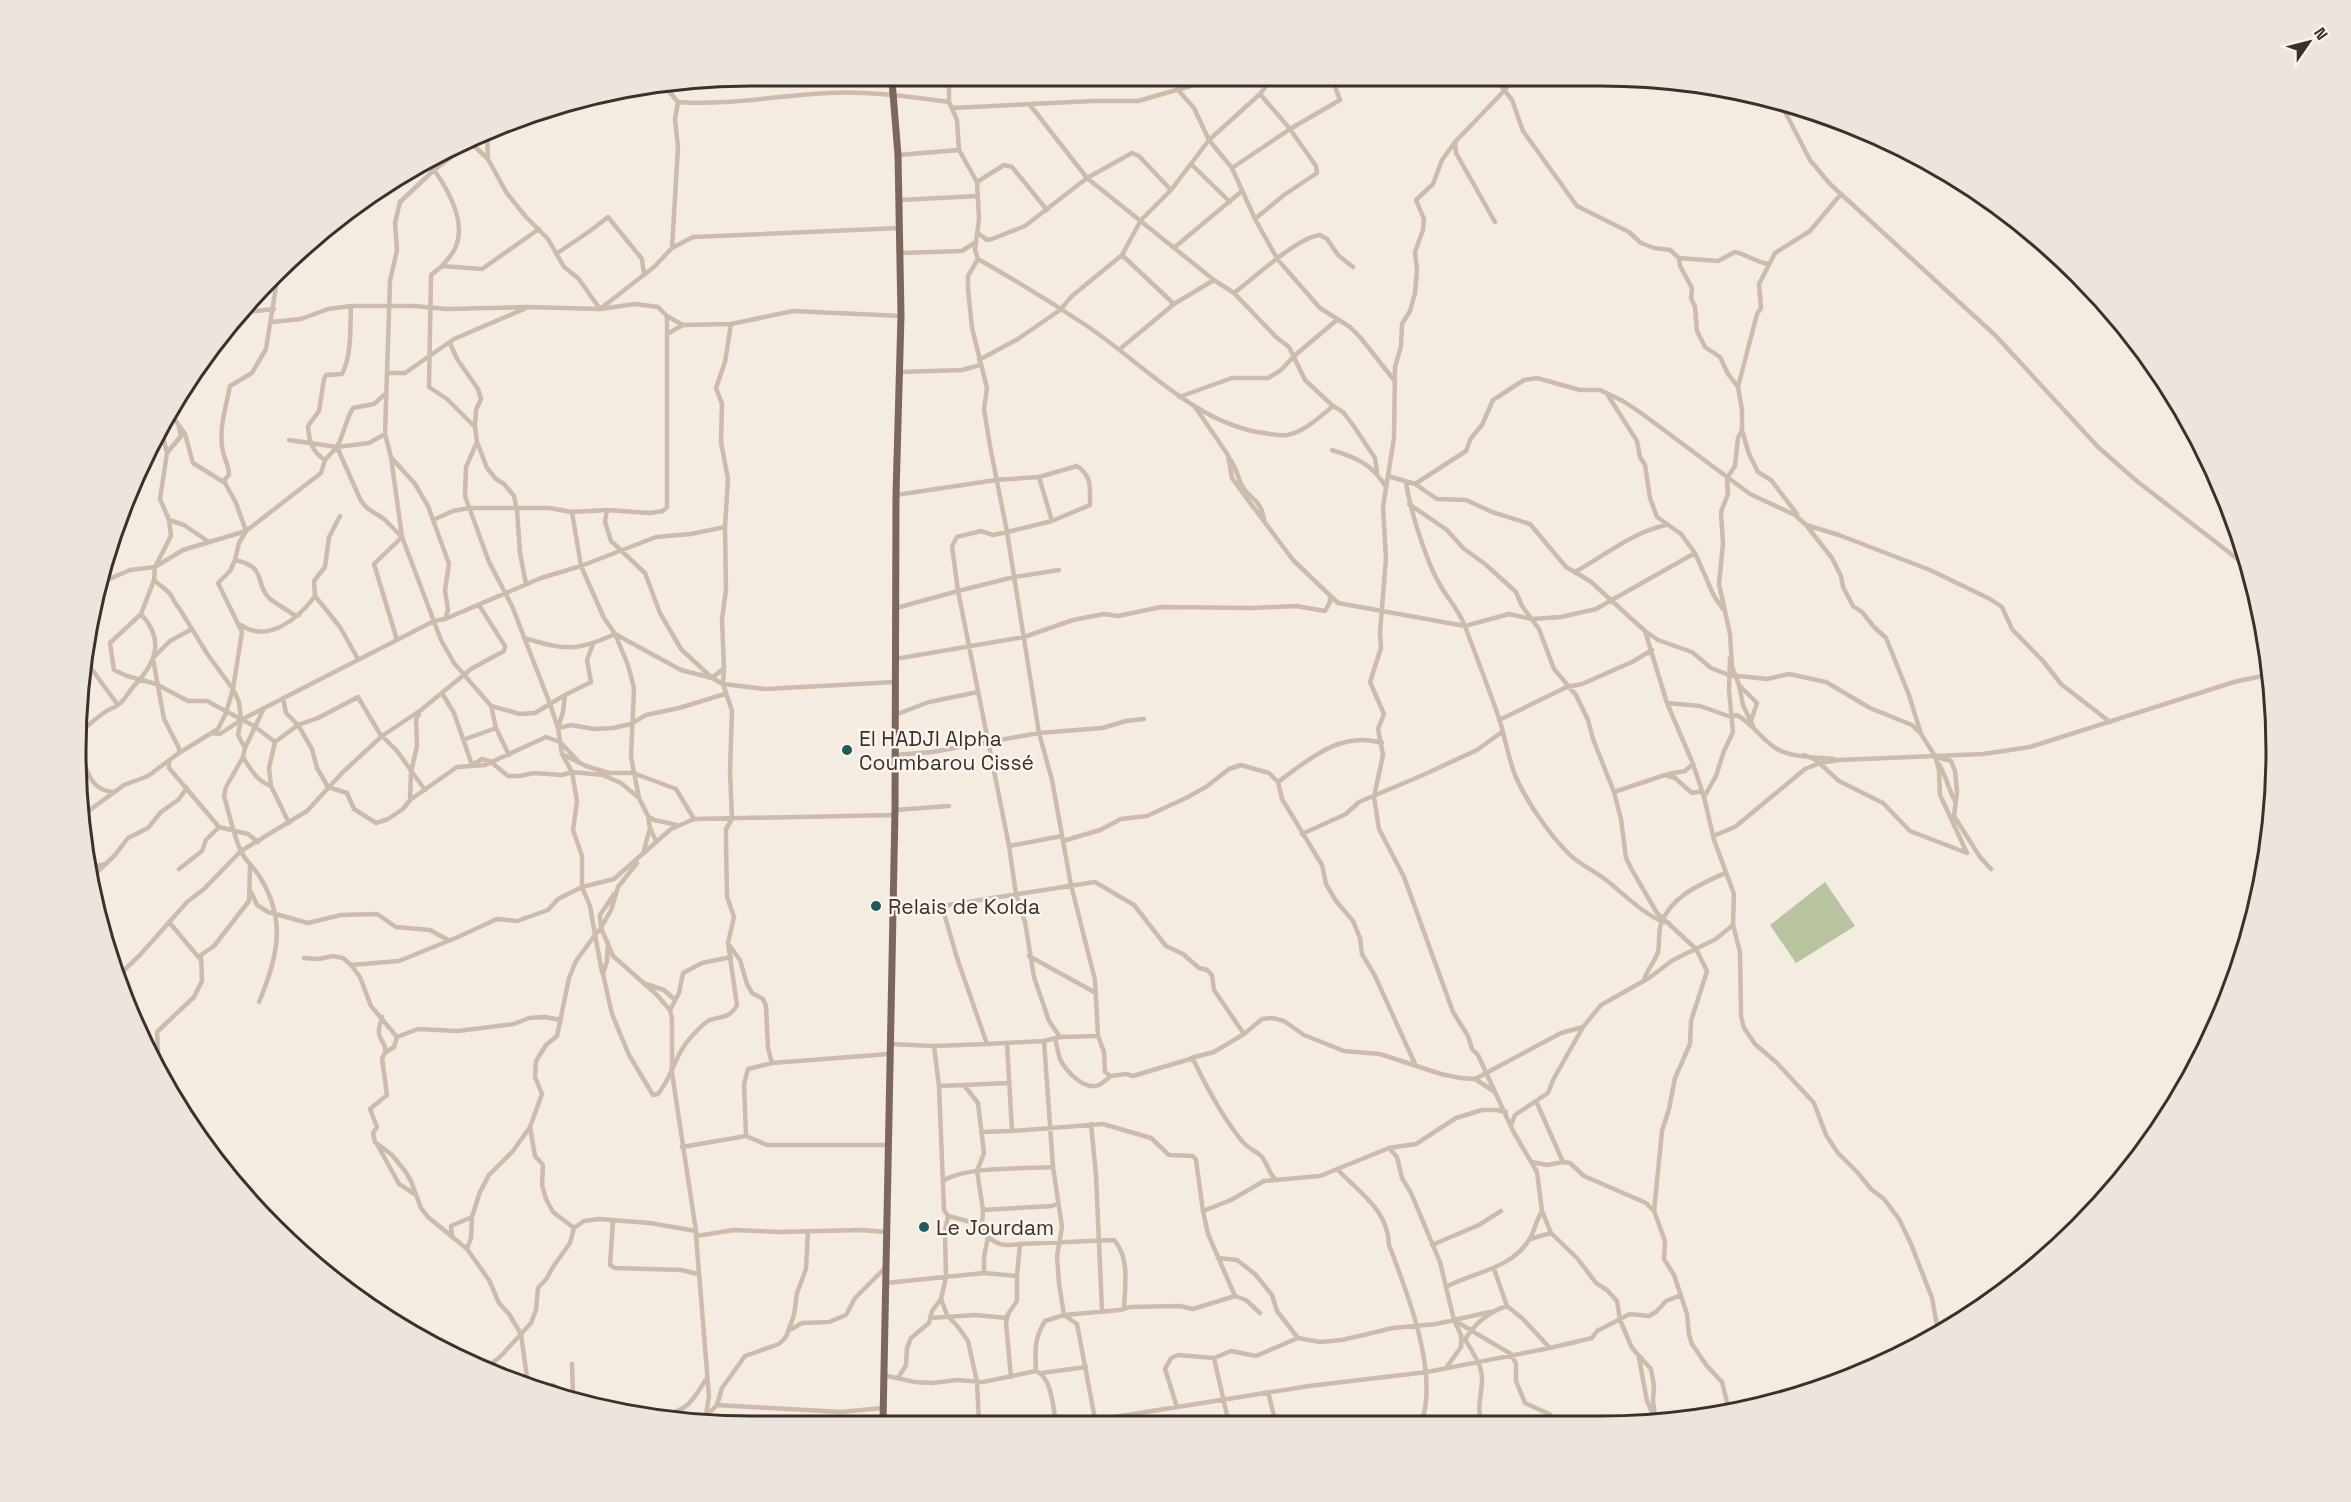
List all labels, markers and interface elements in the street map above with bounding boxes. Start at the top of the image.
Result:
north arrow [2279,12,2339,72]
text: N [2309,23,2333,44]
place label: El HADJI Alpha Coumbarou Cissé [859,725,1034,776]
marker: El HADJI Alpha Coumbarou Cissé [840,743,854,757]
place label: Relais de Kolda [888,893,1040,920]
marker: Relais de Kolda [869,899,883,913]
place label: Le Jourdam [936,1214,1054,1241]
marker: Le Jourdam [917,1220,931,1234]

